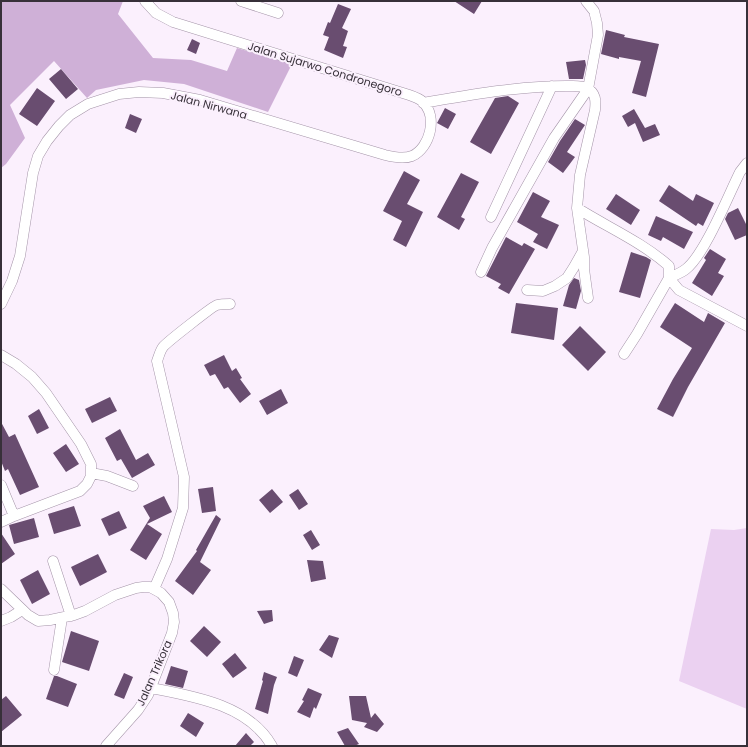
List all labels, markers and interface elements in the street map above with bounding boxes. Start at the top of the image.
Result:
street label: Jalan Sujarwo Condronegoro [246,38,404,100]
street label: Jalan Nirwana [169,87,249,123]
street label: Jalan Trikora [132,638,176,708]

